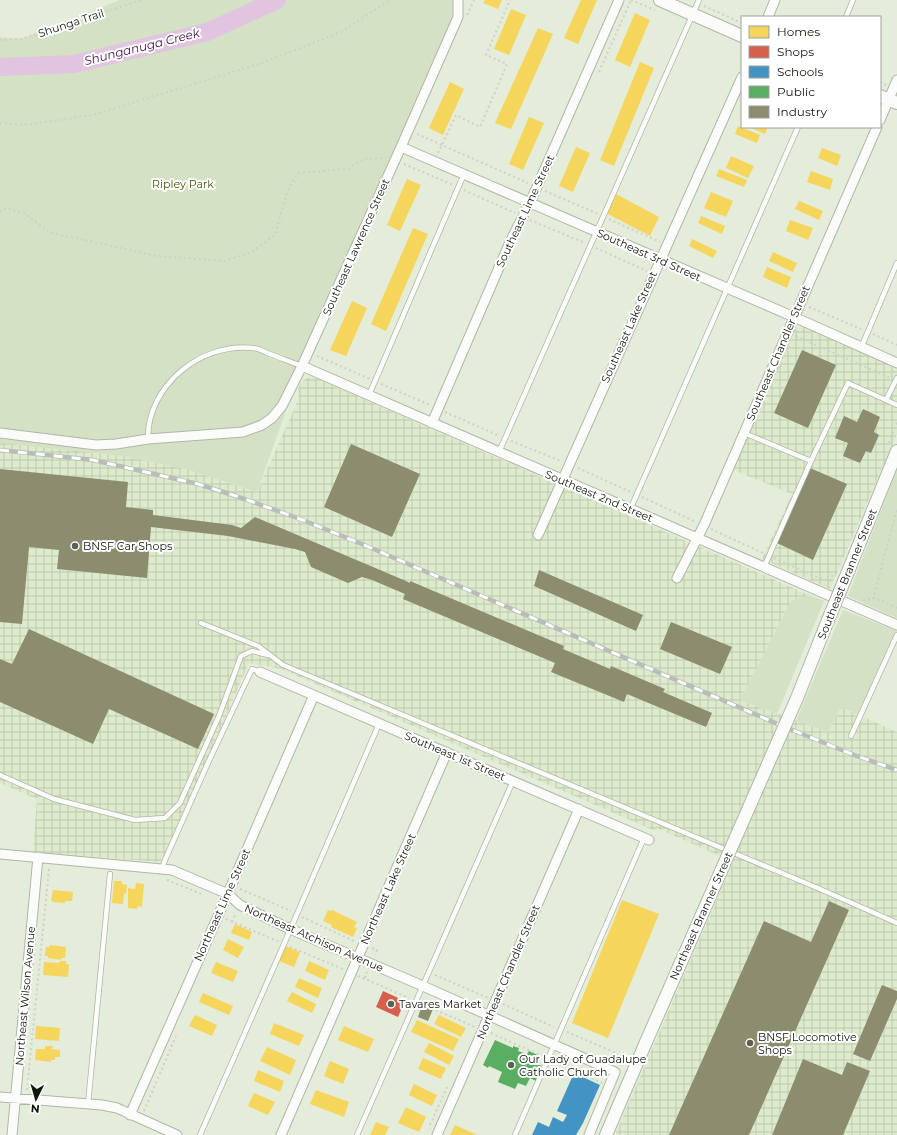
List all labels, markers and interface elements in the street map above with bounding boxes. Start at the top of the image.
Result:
street label: Shunga Trail [36,6,106,40]
legend [741,16,881,128]
text: Homes [777,24,820,39]
water label: Shunganuga Creek [83,25,202,68]
text: Shops [777,44,814,59]
text: Schools [777,64,823,79]
text: Public [777,84,815,99]
text: Industry [777,104,827,119]
street label: Southeast Lime Street [493,152,557,269]
street label: Southeast Lawrence Street [319,176,393,318]
park label: Ripley Park [152,177,214,191]
street label: Southeast 3rd Street [595,226,704,285]
street label: Southeast Lake Street [598,269,660,385]
street label: Southeast Chandler Street [743,283,813,423]
street label: Southeast 2nd Street [543,467,656,525]
street label: Southeast Branner Street [814,506,880,641]
place label: BNSF Car Shops [83,539,173,553]
marker: BNSF Car Shops [70,541,80,551]
street label: Southeast 1st Street [402,728,508,784]
street label: Northeast Lake Street [357,831,419,947]
street label: Northeast Lime Street [191,846,253,964]
street label: Northeast Branner Street [666,849,736,982]
street label: Northeast Atchison Avenue [242,901,386,975]
street label: Northeast Chandler Street [473,902,543,1041]
street label: Northeast Wilson Avenue [12,925,38,1066]
place label: Tavares Market [399,997,482,1011]
marker: Tavares Market [386,999,396,1009]
place label: BNSF Locomotive Shops [758,1030,857,1057]
marker: BNSF Locomotive Shops [745,1038,755,1048]
place label: Our Lady of Guadalupe Catholic Church [519,1052,647,1079]
marker: Our Lady of Guadalupe Catholic Church [506,1060,516,1070]
north arrow [16,1079,56,1119]
text: N [30,1102,40,1116]

